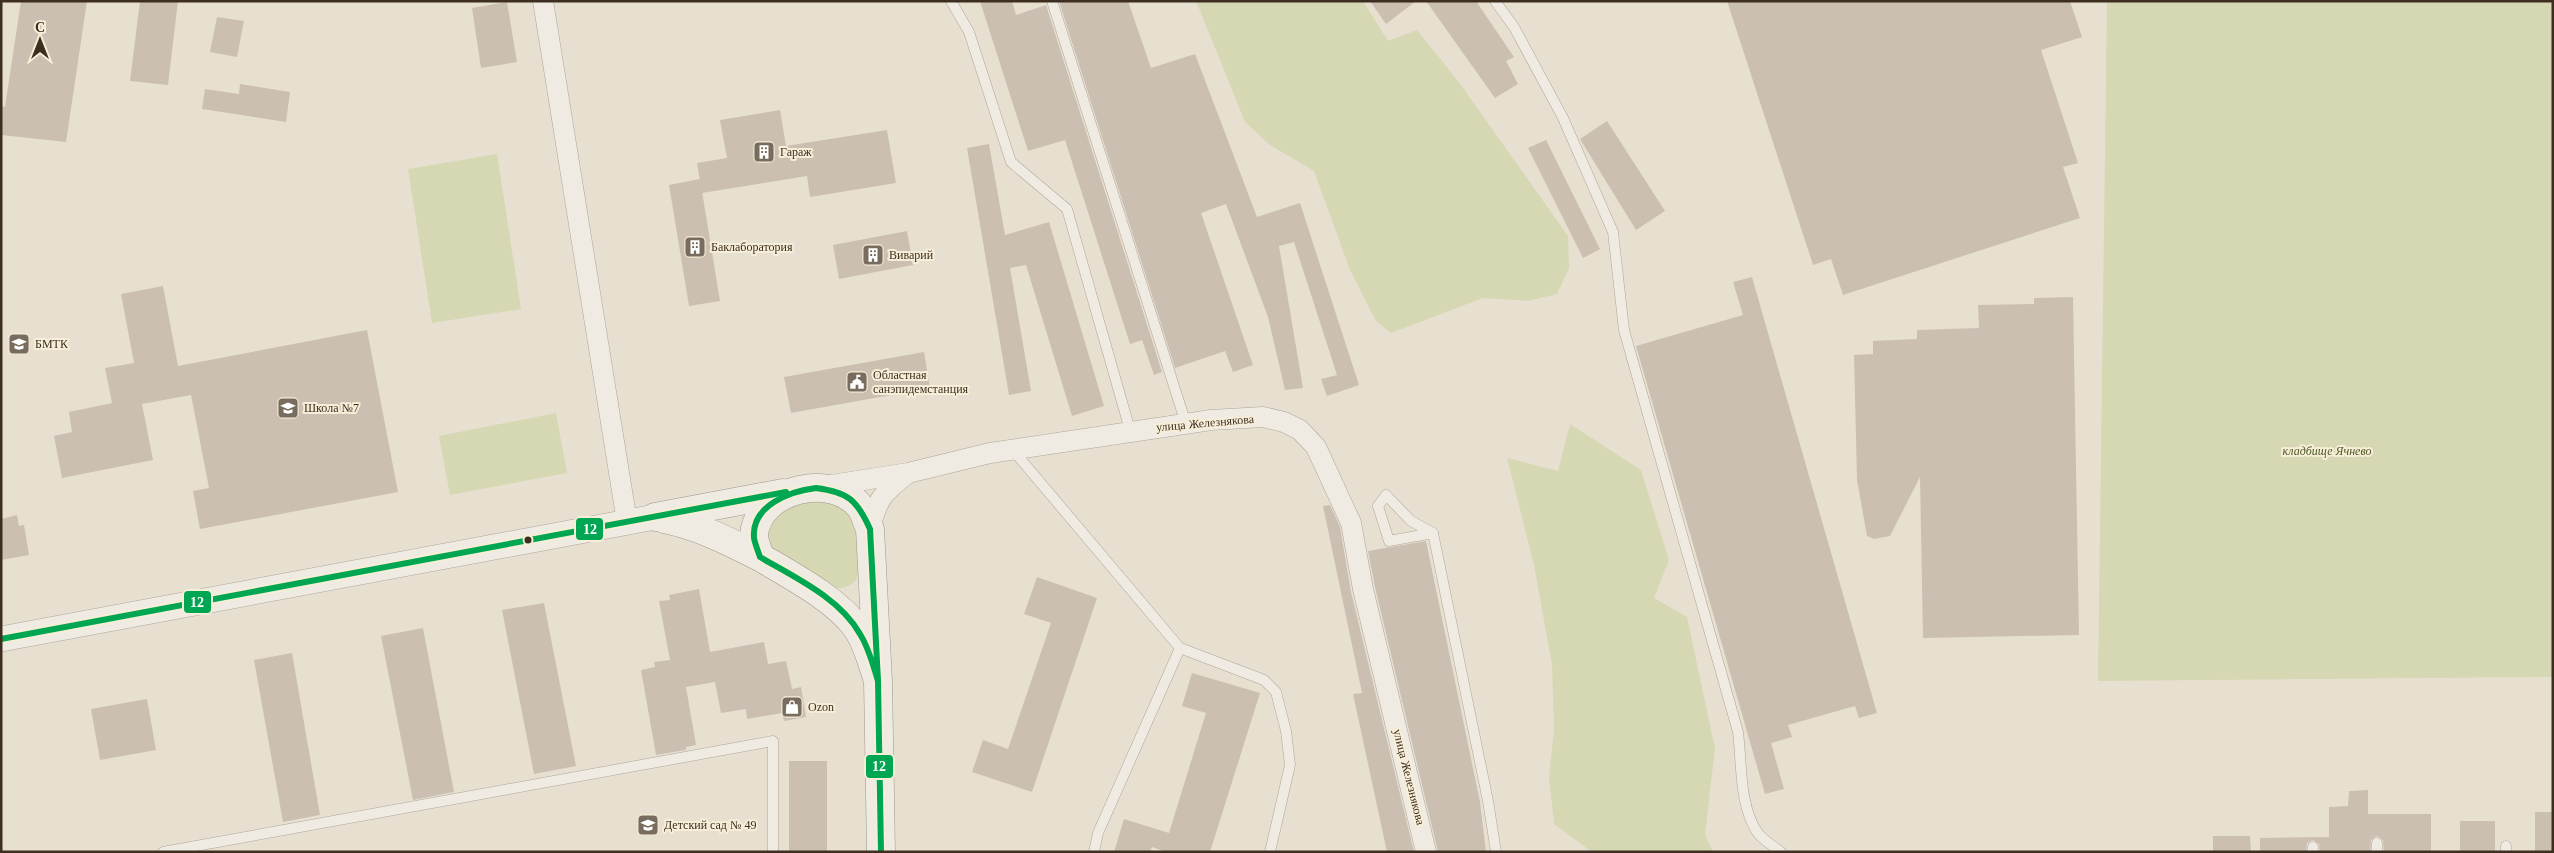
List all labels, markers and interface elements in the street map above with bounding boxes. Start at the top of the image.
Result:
north arrow [15,15,65,65]
text: С [35,20,45,35]
building icon: Гараж [752,140,776,164]
place label: Гараж [780,145,812,159]
building icon: Баклаборатория [683,235,707,259]
place label: Баклаборатория [711,240,793,254]
building icon: Виварий [861,243,885,267]
place label: Виварий [889,248,934,262]
school or university icon: БМТК [7,332,31,356]
place label: БМТК [35,337,69,351]
place label: Областная санэпидемстанция [873,368,969,396]
public building icon: Областная санэпидемстанция [845,370,869,394]
school or university icon: Школа №7 [276,396,300,420]
place label: Школа №7 [304,401,359,415]
street label: улица Железнякова [1155,412,1255,434]
park label: кладбище Ячнево [2283,444,2371,458]
line badge: 12 [575,517,604,541]
text: 12 [583,522,597,537]
unlabelled marker [523,535,533,545]
line badge: 12 [183,590,212,614]
text: 12 [190,595,204,610]
shop icon: Ozon [780,695,804,719]
place label: Ozon [808,700,834,714]
street label: улица Железнякова [1390,728,1428,827]
line badge: 12 [865,754,894,779]
text: 12 [872,759,886,774]
school or university icon: Детский сад № 49 [636,813,660,837]
place label: Детский сад № 49 [664,818,756,832]

